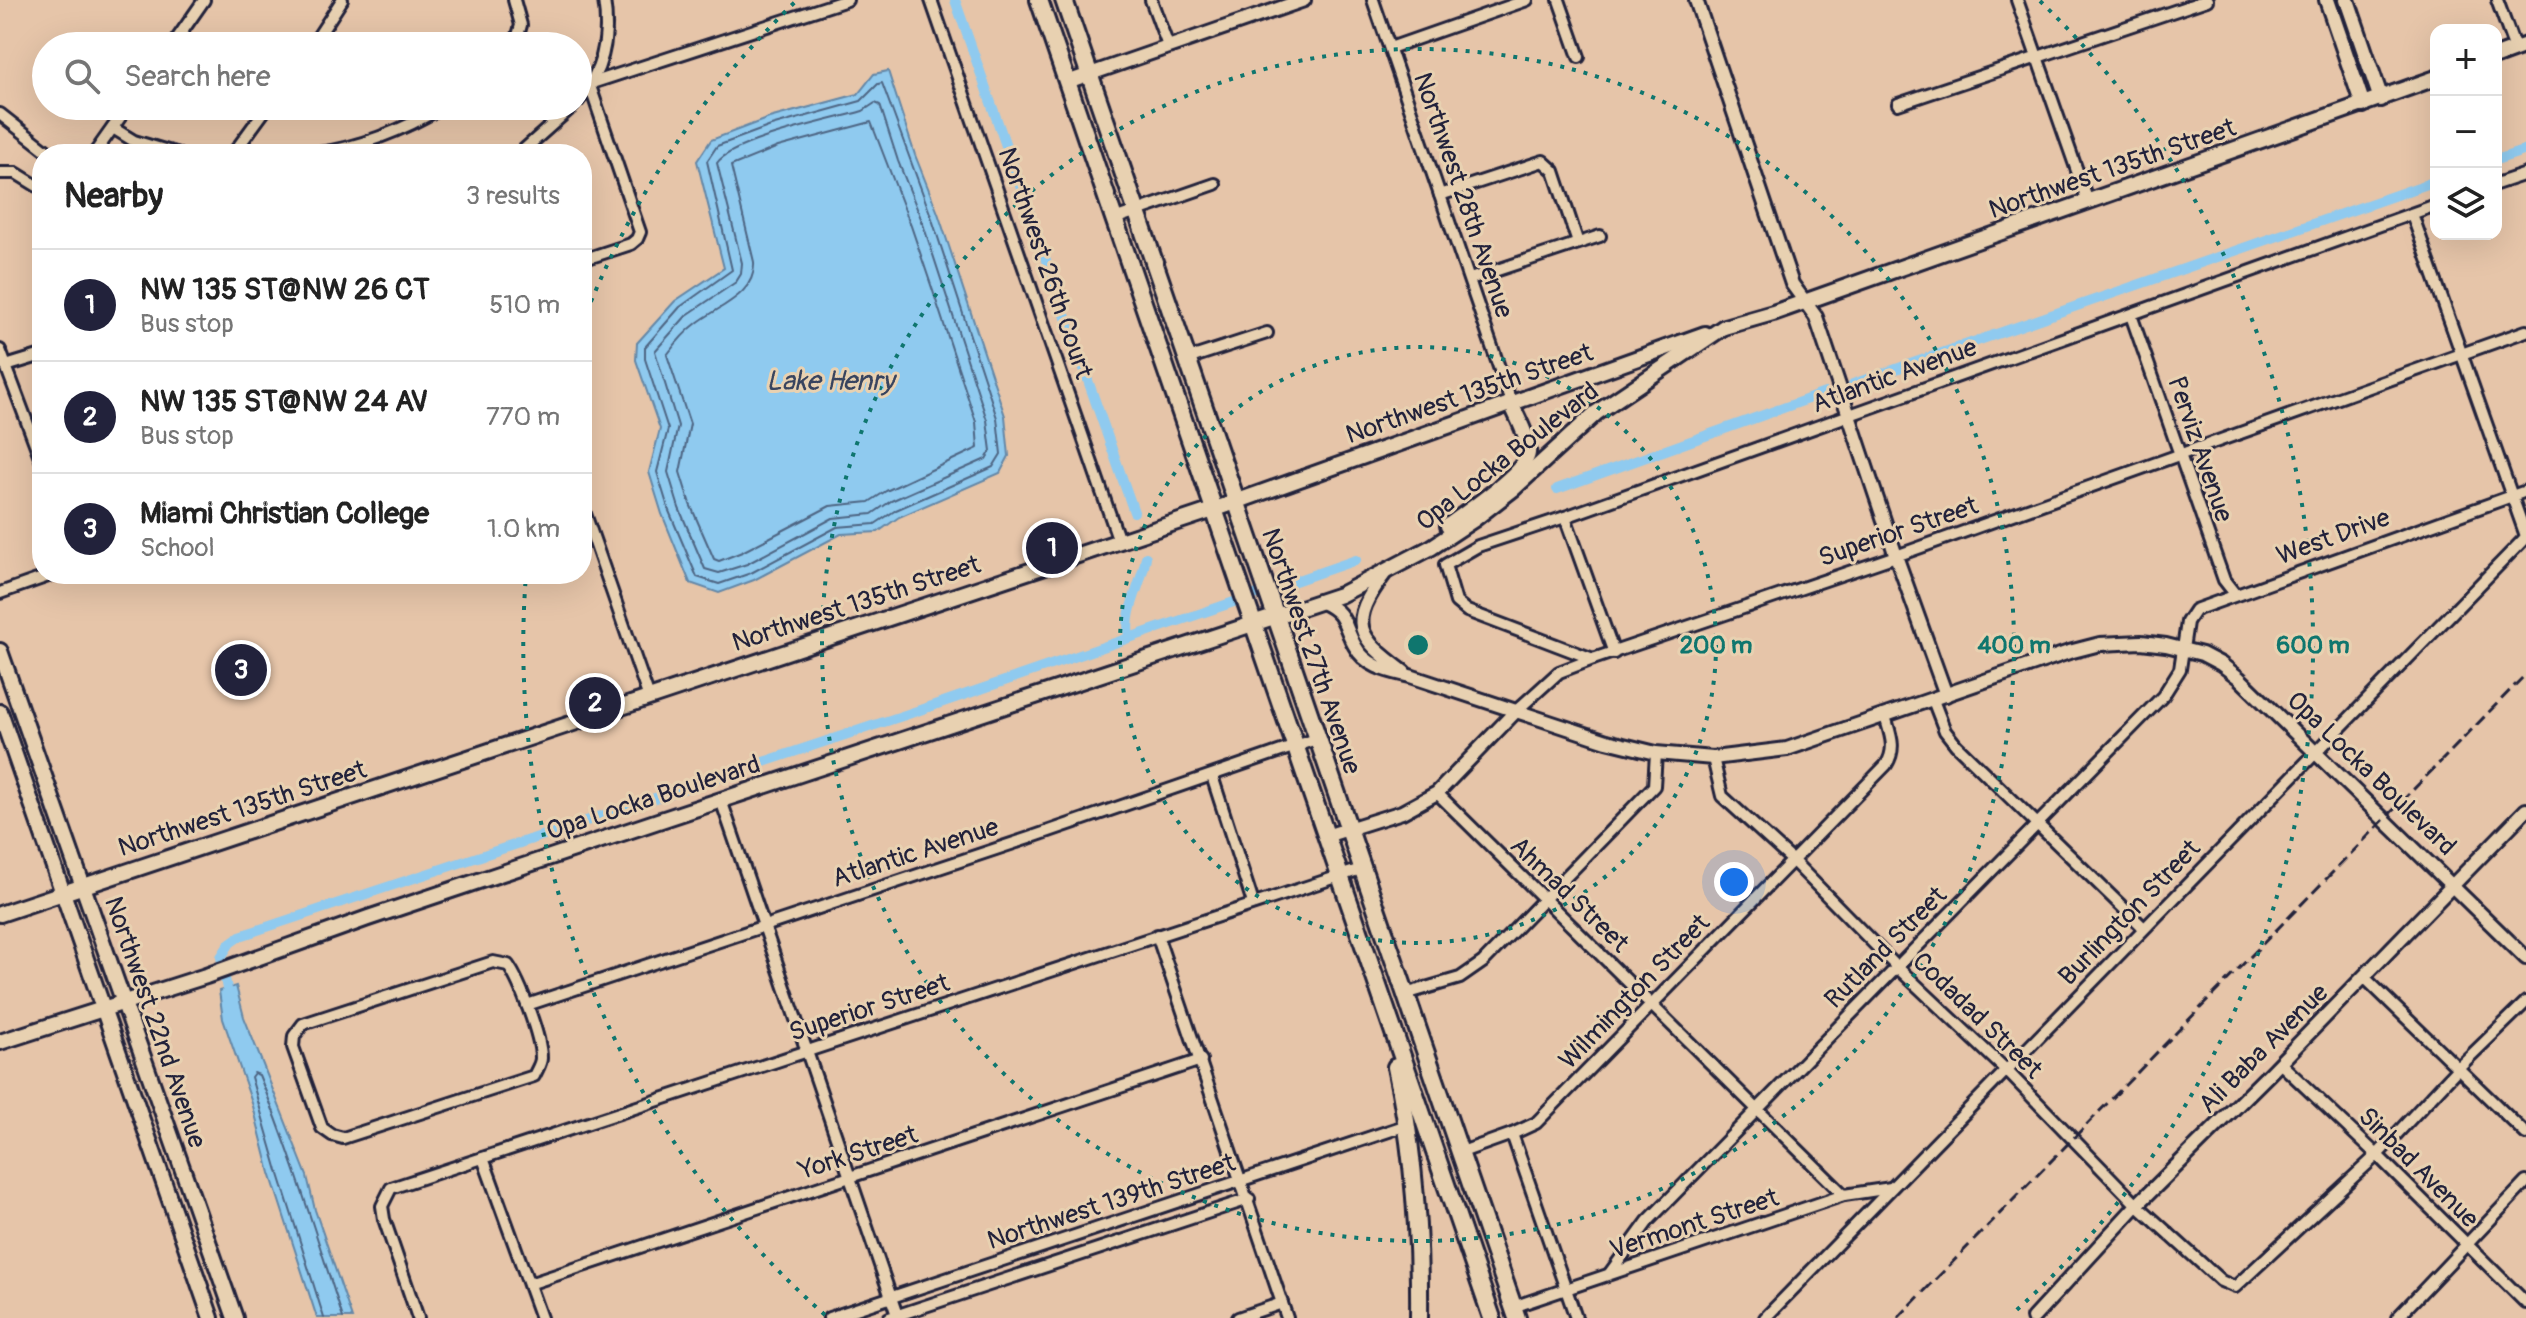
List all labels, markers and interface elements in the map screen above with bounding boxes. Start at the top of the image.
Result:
map controls [2430,24,2502,240]
button: + [2430,24,2502,96]
search box [32,32,592,120]
icon: search [60,54,104,98]
text: Search here [124,58,271,95]
street label: Northwest 28th Avenue [1406,68,1520,322]
button: − [2430,96,2502,168]
street label: Northwest 135th Street [1985,111,2241,226]
street label: Northwest 26th Court [990,144,1100,384]
button: layers [2430,168,2502,240]
text: Nearby [64,175,163,218]
text: 3 results [466,180,560,212]
text: NW 135 ST@NW 26 CT [140,271,430,308]
text: 1 [85,289,95,321]
text: 510 m [489,289,560,321]
text: Bus stop [140,308,234,340]
street label: Atlantic Avenue [1807,331,1981,421]
street label: Northwest 135th Street [1342,336,1598,451]
water label: Lake Henry [766,364,898,399]
street label: Perviz Avenue [2160,372,2240,527]
street label: Opa Locka Boulevard [1410,376,1605,538]
text: NW 135 ST@NW 24 AV [140,383,428,420]
text: 2 [83,401,97,433]
text: 770 m [486,401,560,433]
text: Bus stop [140,420,234,452]
street label: Superior Street [1814,490,1983,574]
text: Miami Christian College [140,495,429,532]
street label: West Drive [2272,502,2395,572]
text: 3 [83,513,97,545]
text: 1.0 km [487,513,560,545]
pin: 1 [1026,518,1078,578]
street label: Northwest 27th Avenue [1254,524,1368,779]
text: School [140,532,215,564]
street label: Northwest 135th Street [728,549,985,659]
centre of rings [1404,631,1432,659]
text: 200 m [1680,631,1752,660]
text: 400 m [1977,631,2051,660]
text: 600 m [2276,631,2350,660]
pin: 3 [215,640,267,700]
pin: 2 [569,673,621,733]
street label: Opa Locka Boulevard [2280,685,2463,863]
street label: Opa Locka Boulevard [542,748,764,848]
street label: Northwest 135th Street [114,754,371,864]
street label: Atlantic Avenue [828,811,1003,895]
street label: Ahmad Street [1503,830,1636,960]
street label: Burlington Street [2052,833,2208,992]
your location [1714,862,1754,902]
street label: Rutland Street [1818,880,1954,1015]
street label: Northwest 22nd Avenue [97,892,213,1152]
street label: Wilmington Street [1553,907,1717,1076]
street label: Codadad Street [1906,946,2049,1086]
street label: Superior Street [785,967,954,1049]
street label: Ali Baba Avenue [2192,977,2335,1120]
street label: Sinbad Avenue [2351,1101,2485,1235]
street label: York Street [794,1119,922,1187]
street label: Northwest 139th Street [983,1147,1240,1257]
street label: Vermont Street [1606,1181,1783,1266]

